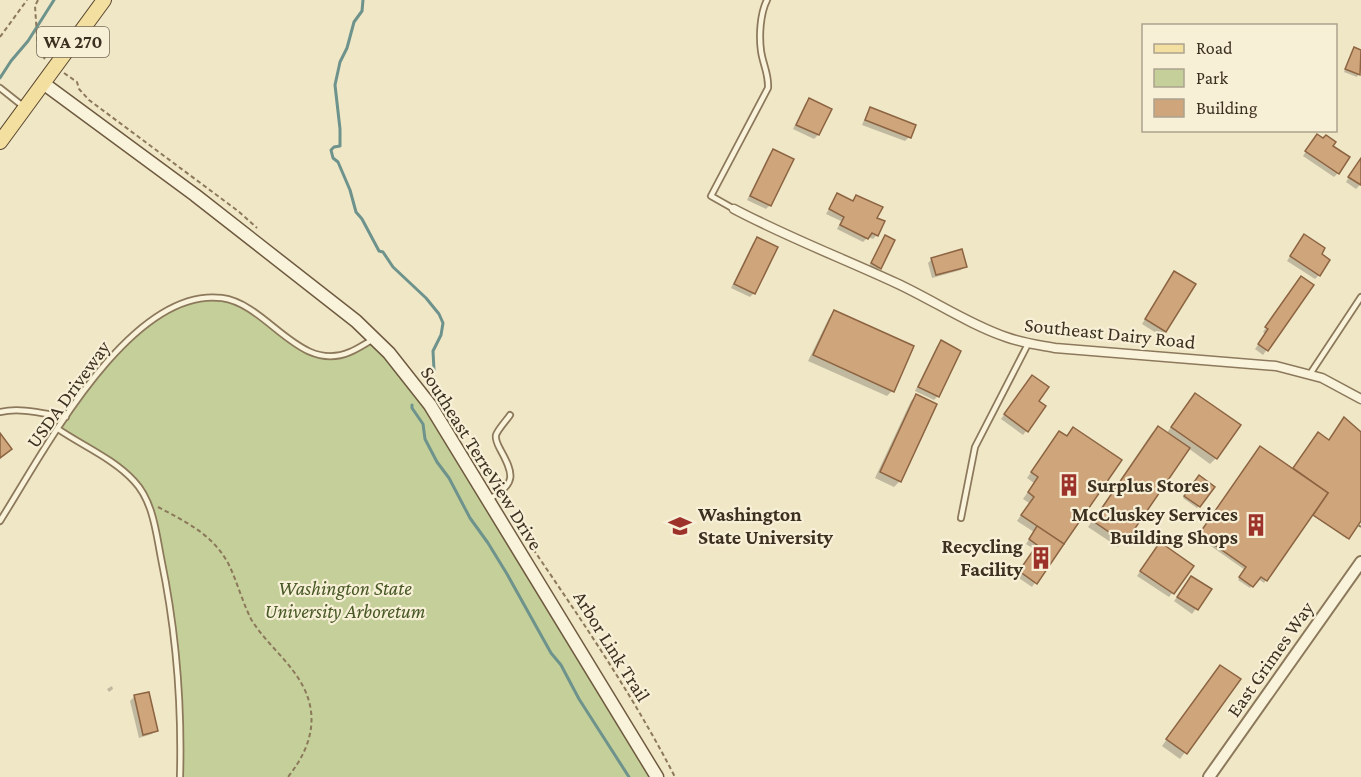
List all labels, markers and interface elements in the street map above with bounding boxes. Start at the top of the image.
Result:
legend [1142,24,1337,132]
road number: WA 270 [37,27,109,57]
text: Road [1196,38,1233,58]
text: Park [1196,68,1228,88]
text: Building [1196,98,1258,118]
street label: Southeast Dairy Road [1023,313,1197,354]
street label: USDA Driveway [22,336,116,452]
street label: Southeast TerreView Drive [416,362,548,554]
building icon: Surplus Stores [1056,472,1082,498]
place label: Surplus Stores [1087,474,1209,496]
place label: Washington State University [697,503,833,548]
place label: McCluskey Services Building Shops [1071,503,1238,548]
building icon: McCluskey Services Building Shops [1243,512,1269,538]
school or university icon: Washington State University [667,513,693,539]
place label: Recycling Facility [941,535,1023,580]
building icon: Recycling Facility [1028,545,1054,571]
park label: Washington State University Arboretum [265,577,426,623]
street label: Arbor Link Trail [569,587,655,705]
street label: East Grimes Way [1222,596,1319,721]

